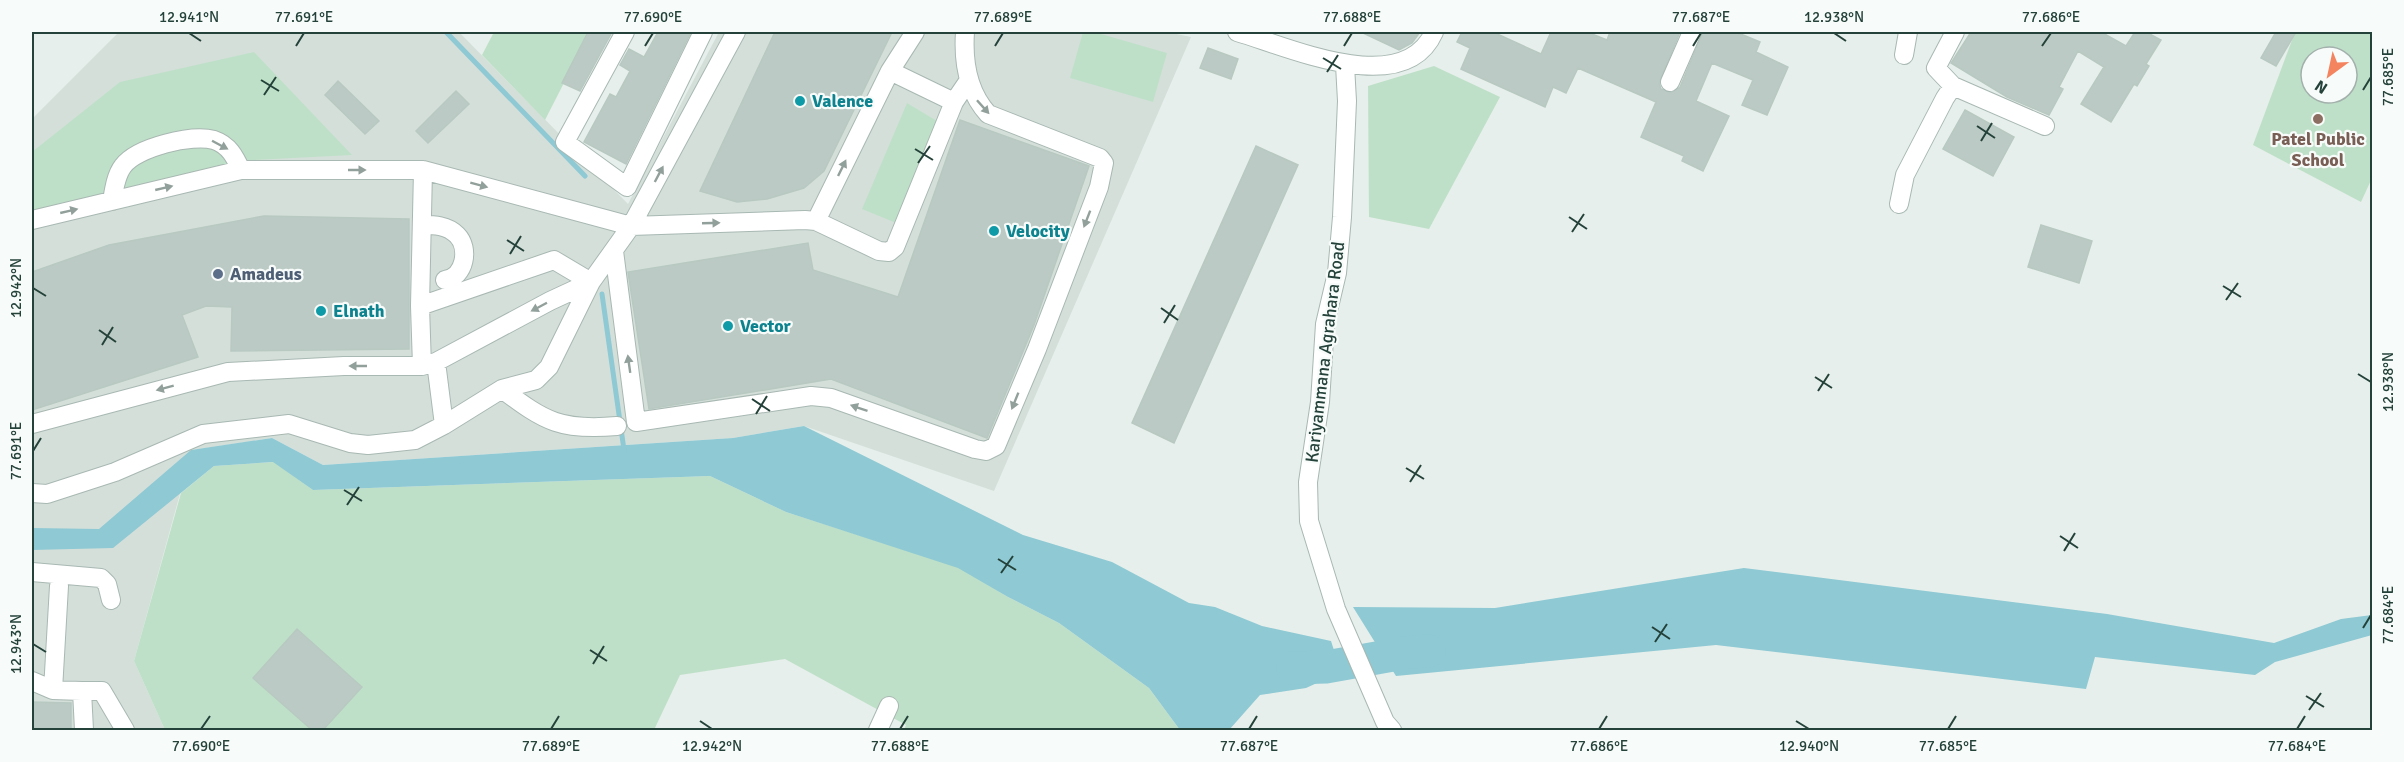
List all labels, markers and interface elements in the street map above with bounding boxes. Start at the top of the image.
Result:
text: 12.941°N [159,8,219,26]
text: 77.691°E [275,8,333,26]
text: 77.690°E [624,8,682,26]
text: 77.689°E [974,8,1032,26]
text: 77.688°E [1323,8,1381,26]
text: 77.687°E [1672,8,1730,26]
text: 12.938°N [1804,8,1864,26]
text: 77.686°E [2022,8,2080,26]
north arrow [2299,45,2359,105]
text: 77.685°E [2379,48,2397,106]
text: N [2311,75,2331,98]
place label: Valence [812,90,873,112]
marker: Valence [793,94,807,108]
one-way arrow [976,99,990,114]
marker: Patel Public School [2311,112,2325,126]
place label: Patel Public School [2271,128,2365,171]
one-way arrow [212,140,229,150]
one-way arrow [837,160,846,177]
one-way arrow [347,165,366,175]
one-way arrow [654,166,664,183]
one-way arrow [470,181,488,191]
one-way arrow [155,183,173,193]
one-way arrow [60,205,78,215]
one-way arrow [1082,210,1091,228]
one-way arrow [701,218,720,228]
place label: Velocity [1006,220,1070,242]
marker: Velocity [987,224,1001,238]
street label: Kariyammana Agrahara Road [1301,240,1349,464]
text: 12.942°N [7,258,25,318]
place label: Amadeus [230,263,302,285]
marker: Amadeus [211,267,225,281]
place label: Elnath [333,300,385,322]
one-way arrow [530,302,547,312]
marker: Elnath [314,304,328,318]
place label: Vector [740,315,792,337]
marker: Vector [721,319,735,333]
text: 12.938°N [2379,352,2397,412]
one-way arrow [624,354,633,373]
one-way arrow [348,361,367,371]
one-way arrow [156,383,174,393]
one-way arrow [1010,392,1020,410]
one-way arrow [850,403,868,413]
text: 77.691°E [7,422,25,480]
text: 77.684°E [2379,586,2397,644]
text: 12.943°N [7,614,25,674]
text: 77.690°E [172,737,230,755]
text: 77.689°E [522,737,580,755]
text: 12.942°N [682,737,742,755]
text: 77.688°E [871,737,929,755]
text: 77.687°E [1220,737,1278,755]
text: 77.686°E [1570,737,1628,755]
text: 12.940°N [1779,737,1839,755]
text: 77.685°E [1919,737,1977,755]
text: 77.684°E [2268,737,2326,755]

